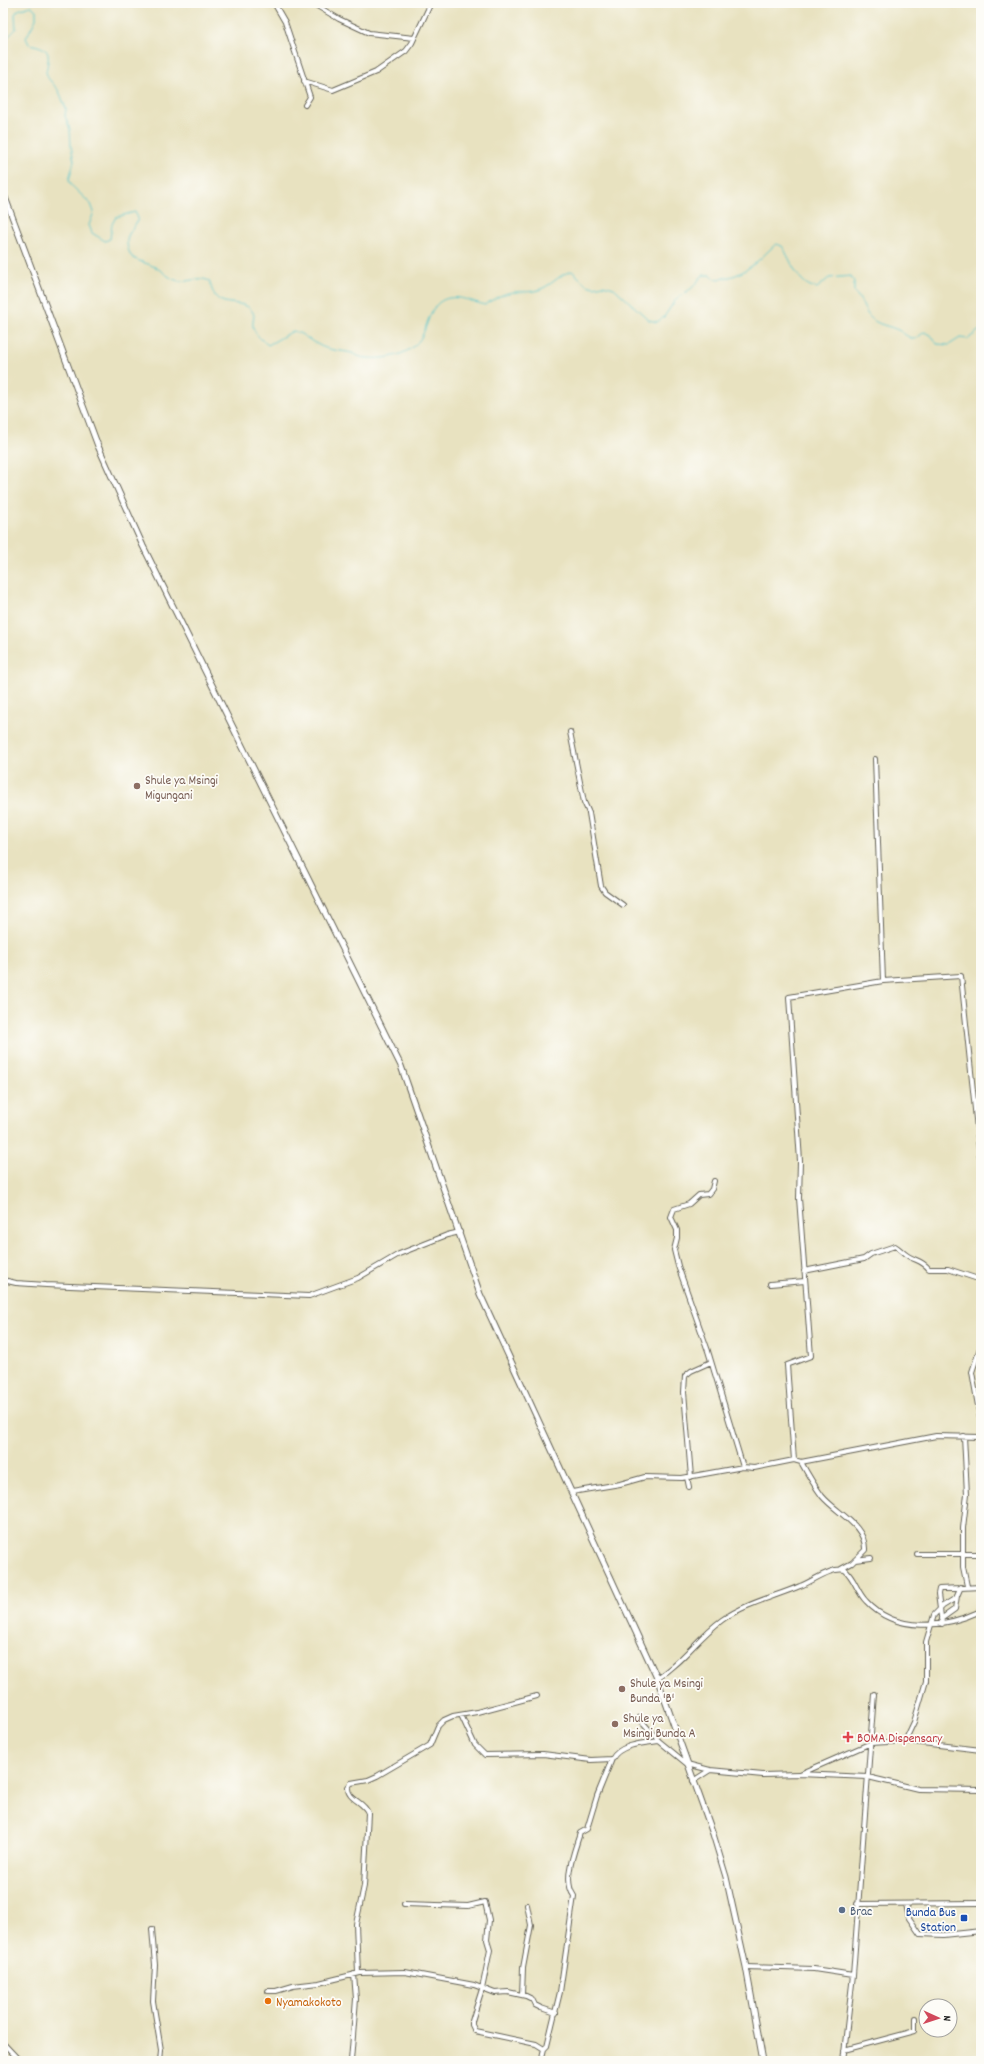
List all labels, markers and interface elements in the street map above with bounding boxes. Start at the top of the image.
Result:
place label: Shule ya Msingi Migungani [145,772,219,806]
marker: Shule ya Msingi Migungani [132,781,142,791]
place label: Shule ya Msingi Bunda 'B' [630,1675,704,1709]
marker: Shule ya Msingi Bunda 'B' [617,1684,627,1694]
place label: Shule ya Msingi Bunda A [623,1710,696,1744]
marker: Shule ya Msingi Bunda A [610,1719,620,1729]
place label: BOMA Dispensary [857,1730,943,1749]
marker: BOMA Dispensary [842,1731,854,1743]
place label: Brac [850,1903,872,1922]
place label: Bunda Bus Station [906,1904,956,1938]
marker: Brac [837,1905,847,1915]
marker: Bunda Bus Station [959,1913,969,1923]
place label: Nyamakokoto [276,1994,342,2013]
marker: Nyamakokoto [263,1996,273,2006]
north arrow [918,1998,958,2038]
text: N [938,2015,954,2022]

